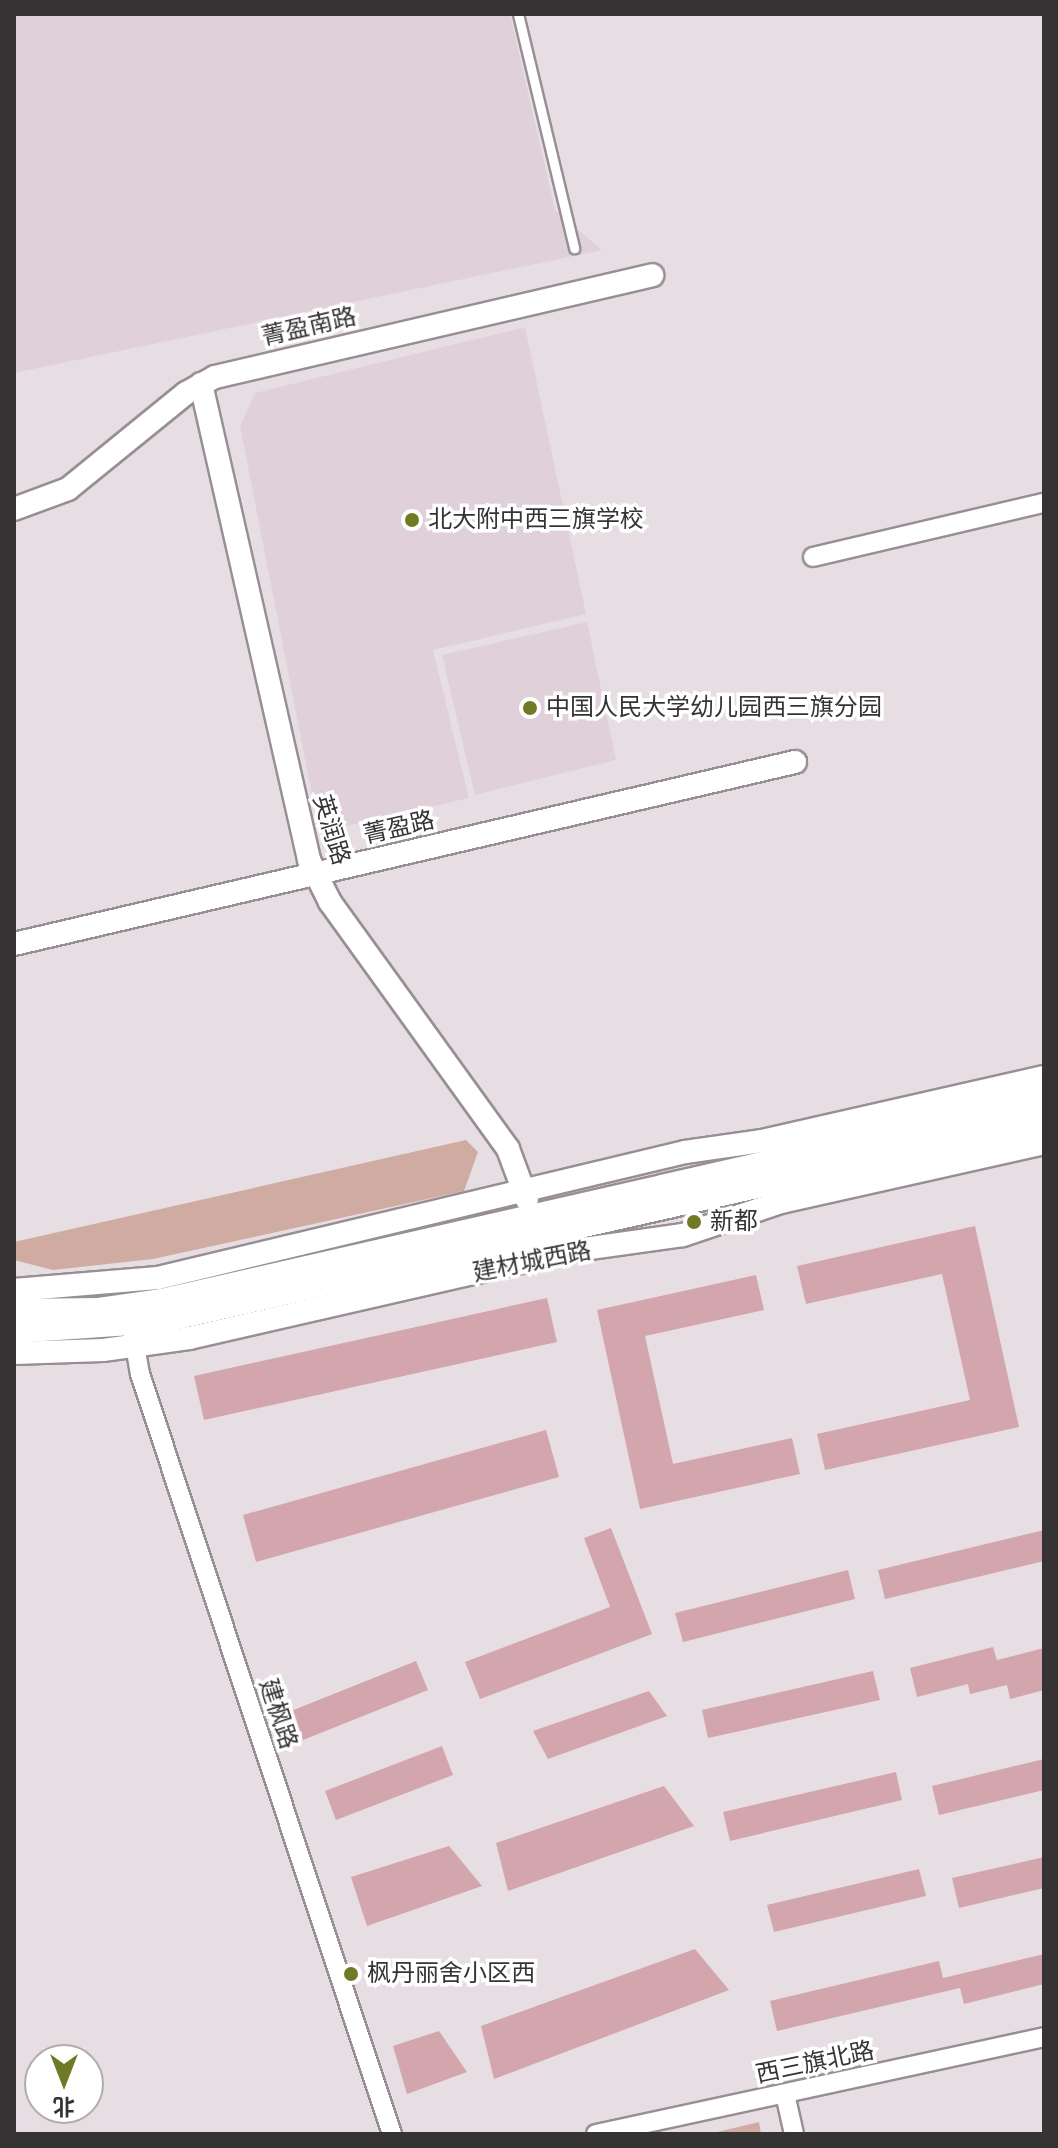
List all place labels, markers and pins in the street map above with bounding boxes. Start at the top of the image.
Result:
place label: 北大附中西三旗学校 [428,506,644,534]
marker: 北大附中西三旗学校 [403,511,421,529]
place label: 中国人民大学幼儿园西三旗分园 [546,694,882,722]
marker: 中国人民大学幼儿园西三旗分园 [521,699,539,717]
place label: 新都 [710,1208,758,1236]
marker: 新都 [685,1213,703,1231]
place label: 枫丹丽舍小区西 [367,1960,535,1988]
marker: 枫丹丽舍小区西 [342,1965,360,1983]

